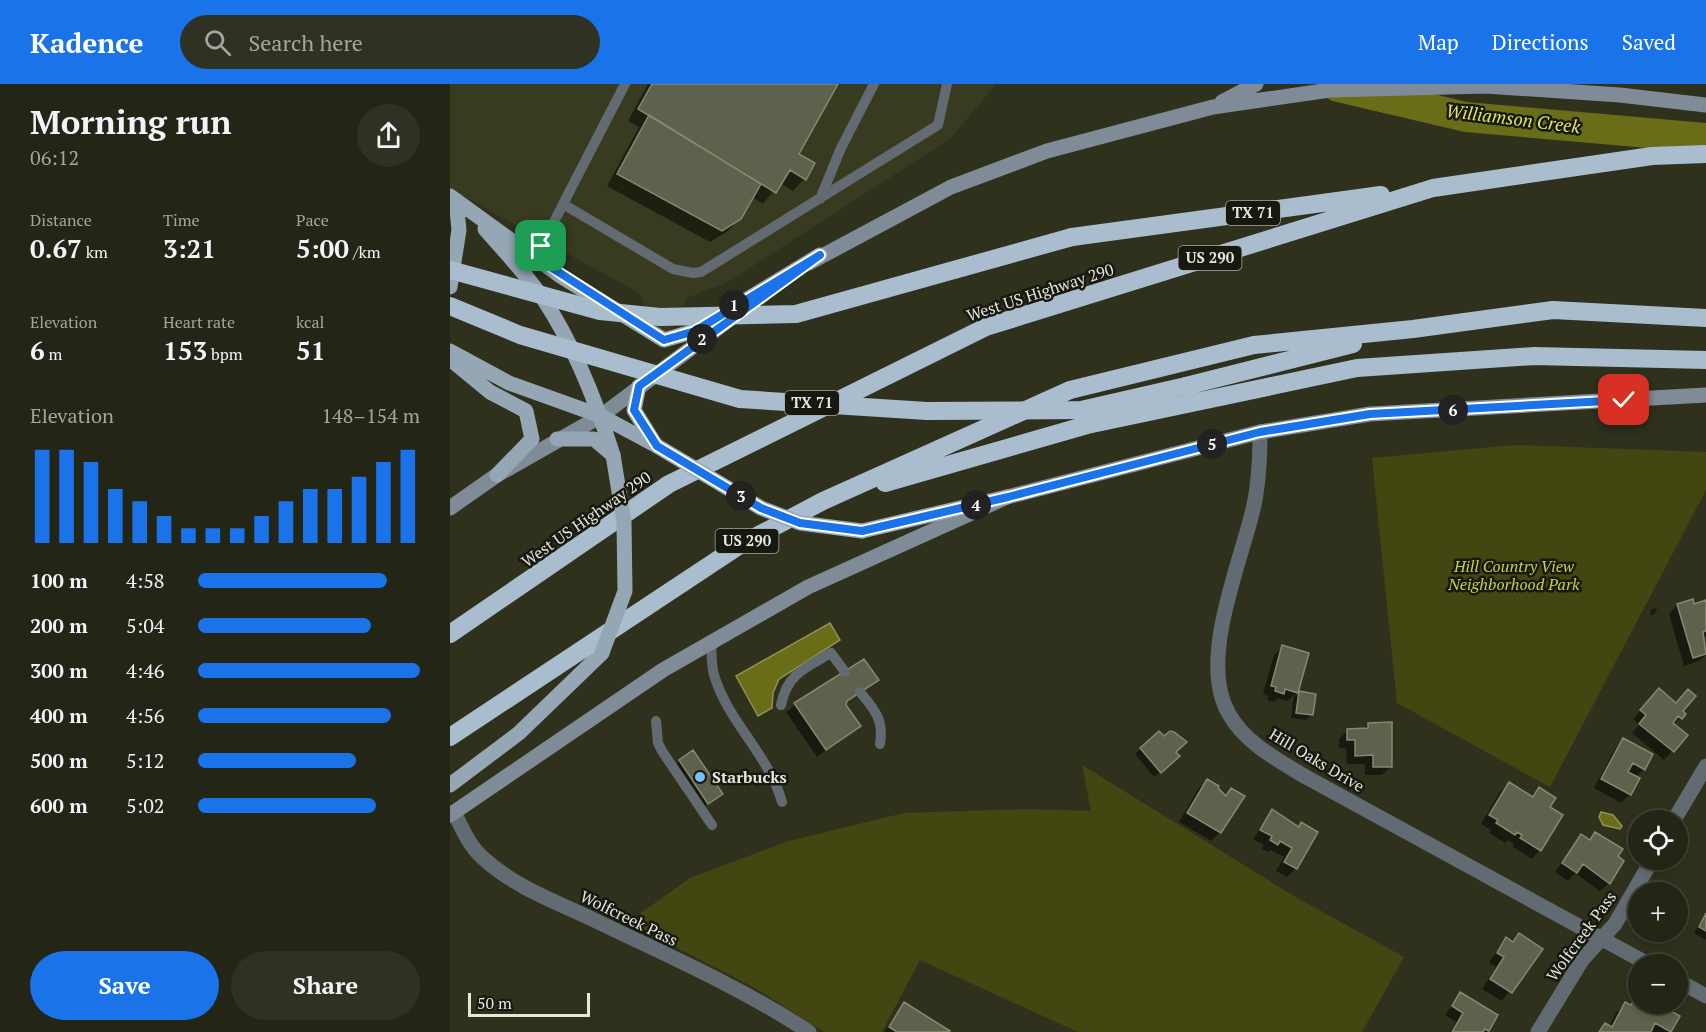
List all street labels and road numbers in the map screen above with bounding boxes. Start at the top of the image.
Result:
road number: TX 71 [1226,201,1280,225]
road number: US 290 [1178,246,1242,270]
street label: West US Highway 290 [964,258,1116,326]
road number: TX 71 [785,391,839,415]
street label: West US Highway 290 [517,466,655,572]
road number: US 290 [716,529,778,553]
street label: Hill Oaks Drive [1265,723,1369,797]
street label: Wolfcreek Pass [577,885,682,951]
street label: Wolfcreek Pass [1541,887,1621,985]

